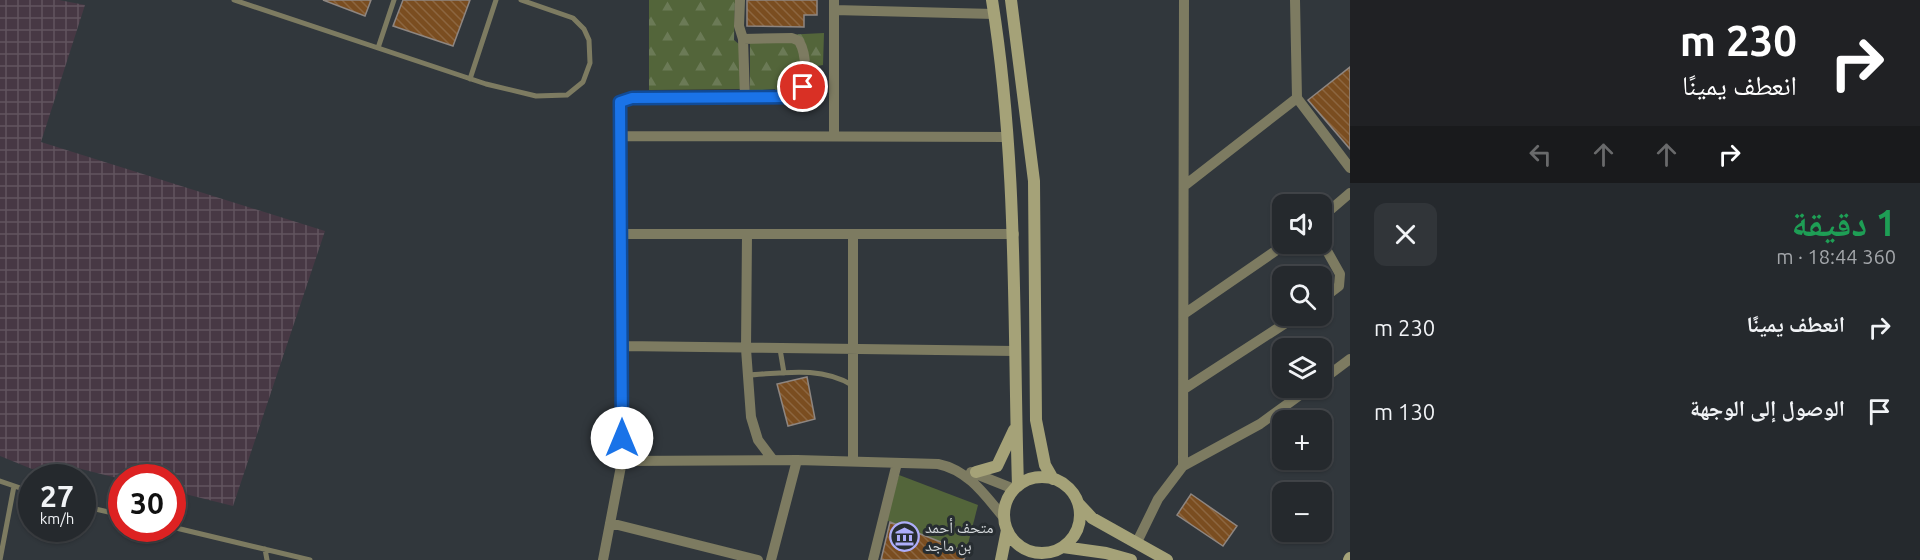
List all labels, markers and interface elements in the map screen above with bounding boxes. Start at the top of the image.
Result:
text: 230 m [1680,17,1797,64]
icon: right [1818,24,1896,102]
pin [777,61,828,112]
icon: arrive [786,70,819,103]
text: انعطف يمينًا [1682,70,1797,100]
icon: left [1524,138,1557,171]
icon: ahead [1587,138,1620,171]
icon: ahead [1650,138,1683,171]
icon: right [1713,138,1746,171]
map controls [1272,194,1332,542]
button: sound [1272,194,1332,254]
text: 1 دقيقة [1792,202,1896,243]
button: close [1374,203,1437,266]
text: 360 m · 18:44 [1776,245,1896,268]
button: search [1272,266,1332,326]
text: انعطف يمينًا [1746,311,1845,336]
icon: right [1863,311,1896,344]
text: 230 m [1374,315,1435,340]
button: layers [1272,338,1332,398]
text: الوصول إلى الوجهة [1690,395,1845,420]
icon: arrive [1863,395,1896,428]
text: 130 m [1374,399,1435,424]
position arrow [590,406,654,470]
button: + [1272,410,1332,470]
speed limit sign: 30 [108,464,186,542]
text: 27 [40,479,74,513]
button: − [1272,482,1332,542]
text: km/h [40,510,74,527]
place label: متحف أحمد بن ماجد [925,518,994,556]
museum icon: متحف أحمد بن ماجد [888,520,920,552]

